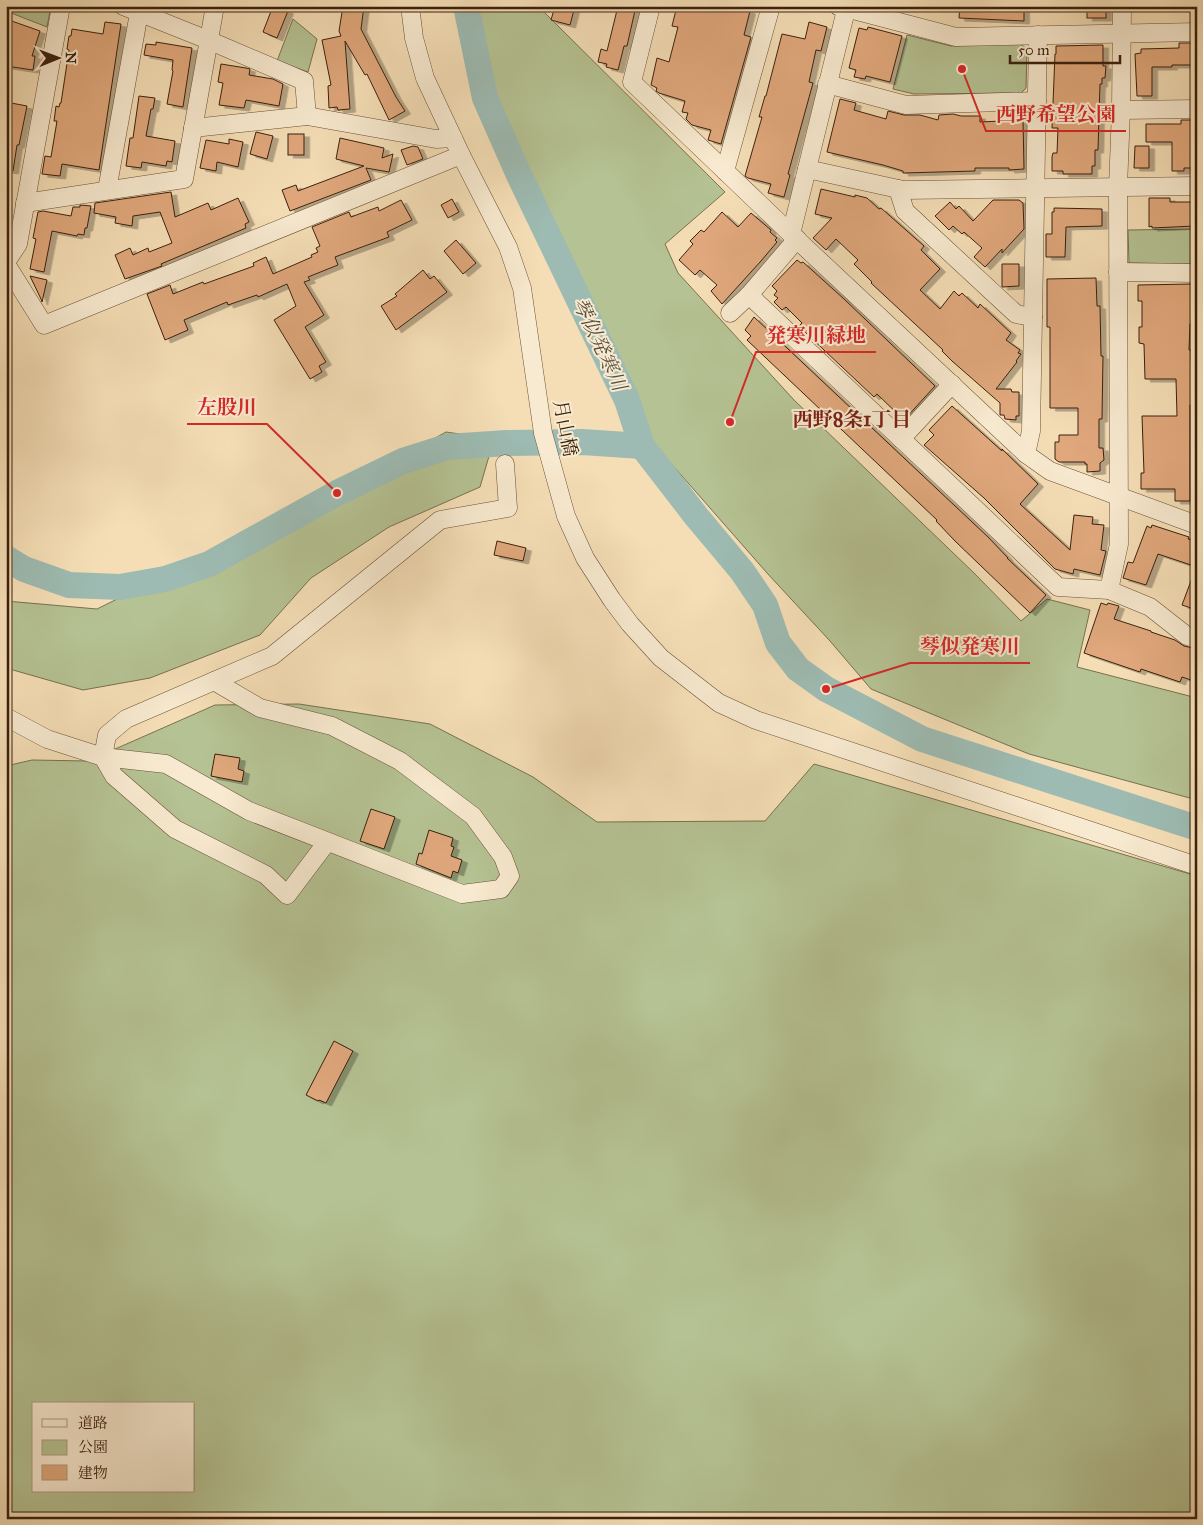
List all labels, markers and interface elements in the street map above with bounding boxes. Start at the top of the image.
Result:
north arrow [32,32,82,82]
scale bar [1010,32,1120,64]
text: 50 m [1018,41,1050,59]
text: N [62,52,79,64]
callout: 西野希望公園 [986,96,1126,131]
text: 西野希望公園 [996,102,1116,126]
water label: 琴似発寒川 [568,294,633,396]
callout: 発寒川緑地 [756,317,876,352]
text: 発寒川緑地 [766,323,866,347]
callout: 左股川 [187,389,267,424]
text: 左股川 [197,395,257,419]
street label: 月山橋 [549,398,582,458]
district label: 西野8条1丁目 [793,407,911,431]
callout: 琴似発寒川 [910,628,1030,663]
text: 琴似発寒川 [920,634,1020,658]
legend [32,1402,195,1492]
text: 道路 [78,1414,108,1432]
text: 公園 [78,1438,108,1456]
text: 建物 [78,1464,108,1482]

